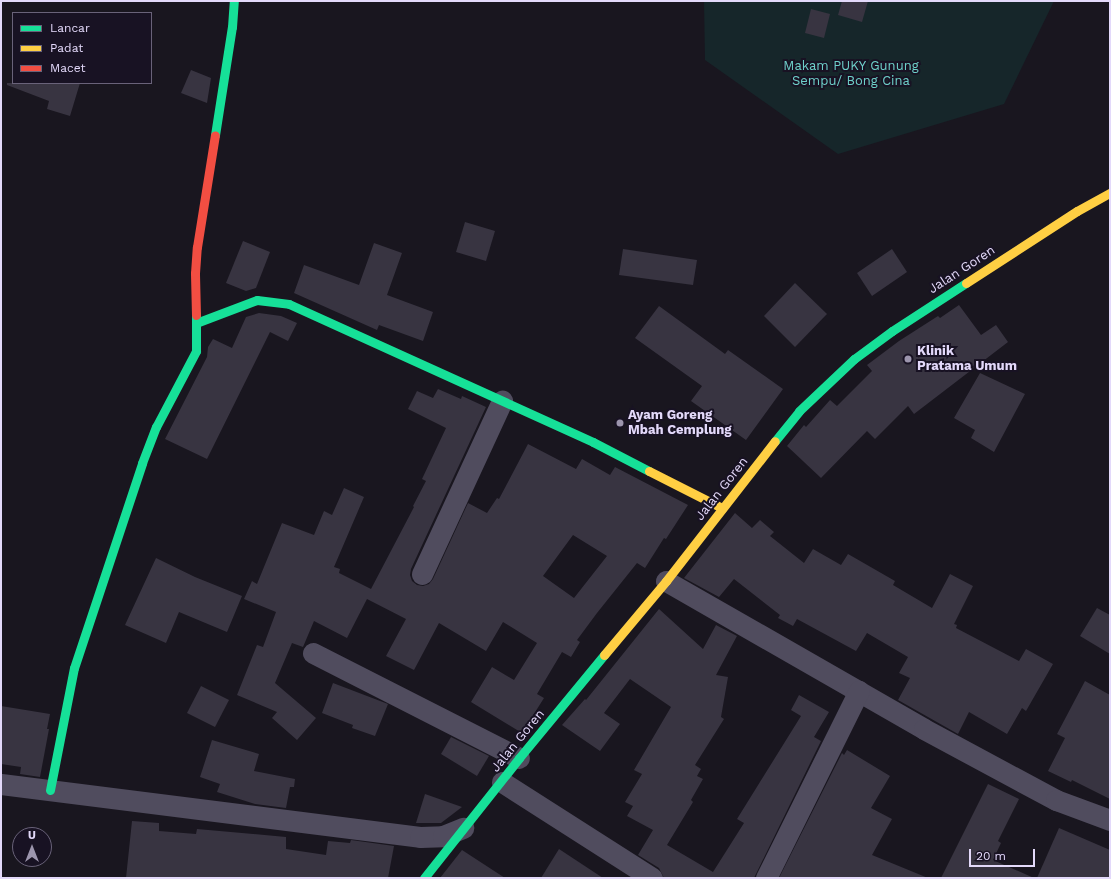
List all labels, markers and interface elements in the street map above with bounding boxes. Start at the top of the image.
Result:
legend [12,12,152,84]
text: Lancar [50,21,90,35]
text: Padat [50,41,83,55]
park label: Makam PUKY Gunung Sempu/ Bong Cina [783,59,919,90]
text: Macet [50,61,85,75]
street label: Jalan Goren [926,243,998,297]
place label: Klinik Pratama Umum [917,344,1017,375]
marker: Klinik Pratama Umum [902,353,914,365]
place label: Ayam Goreng Mbah Cemplung [628,408,732,439]
marker: Ayam Goreng Mbah Cemplung [615,418,625,428]
street label: Jalan Goren [692,454,752,524]
street label: Jalan Goren [488,706,548,776]
north arrow [12,827,52,867]
text: U [28,829,36,842]
scale bar [971,841,1037,867]
text: 20 m [976,849,1006,863]

